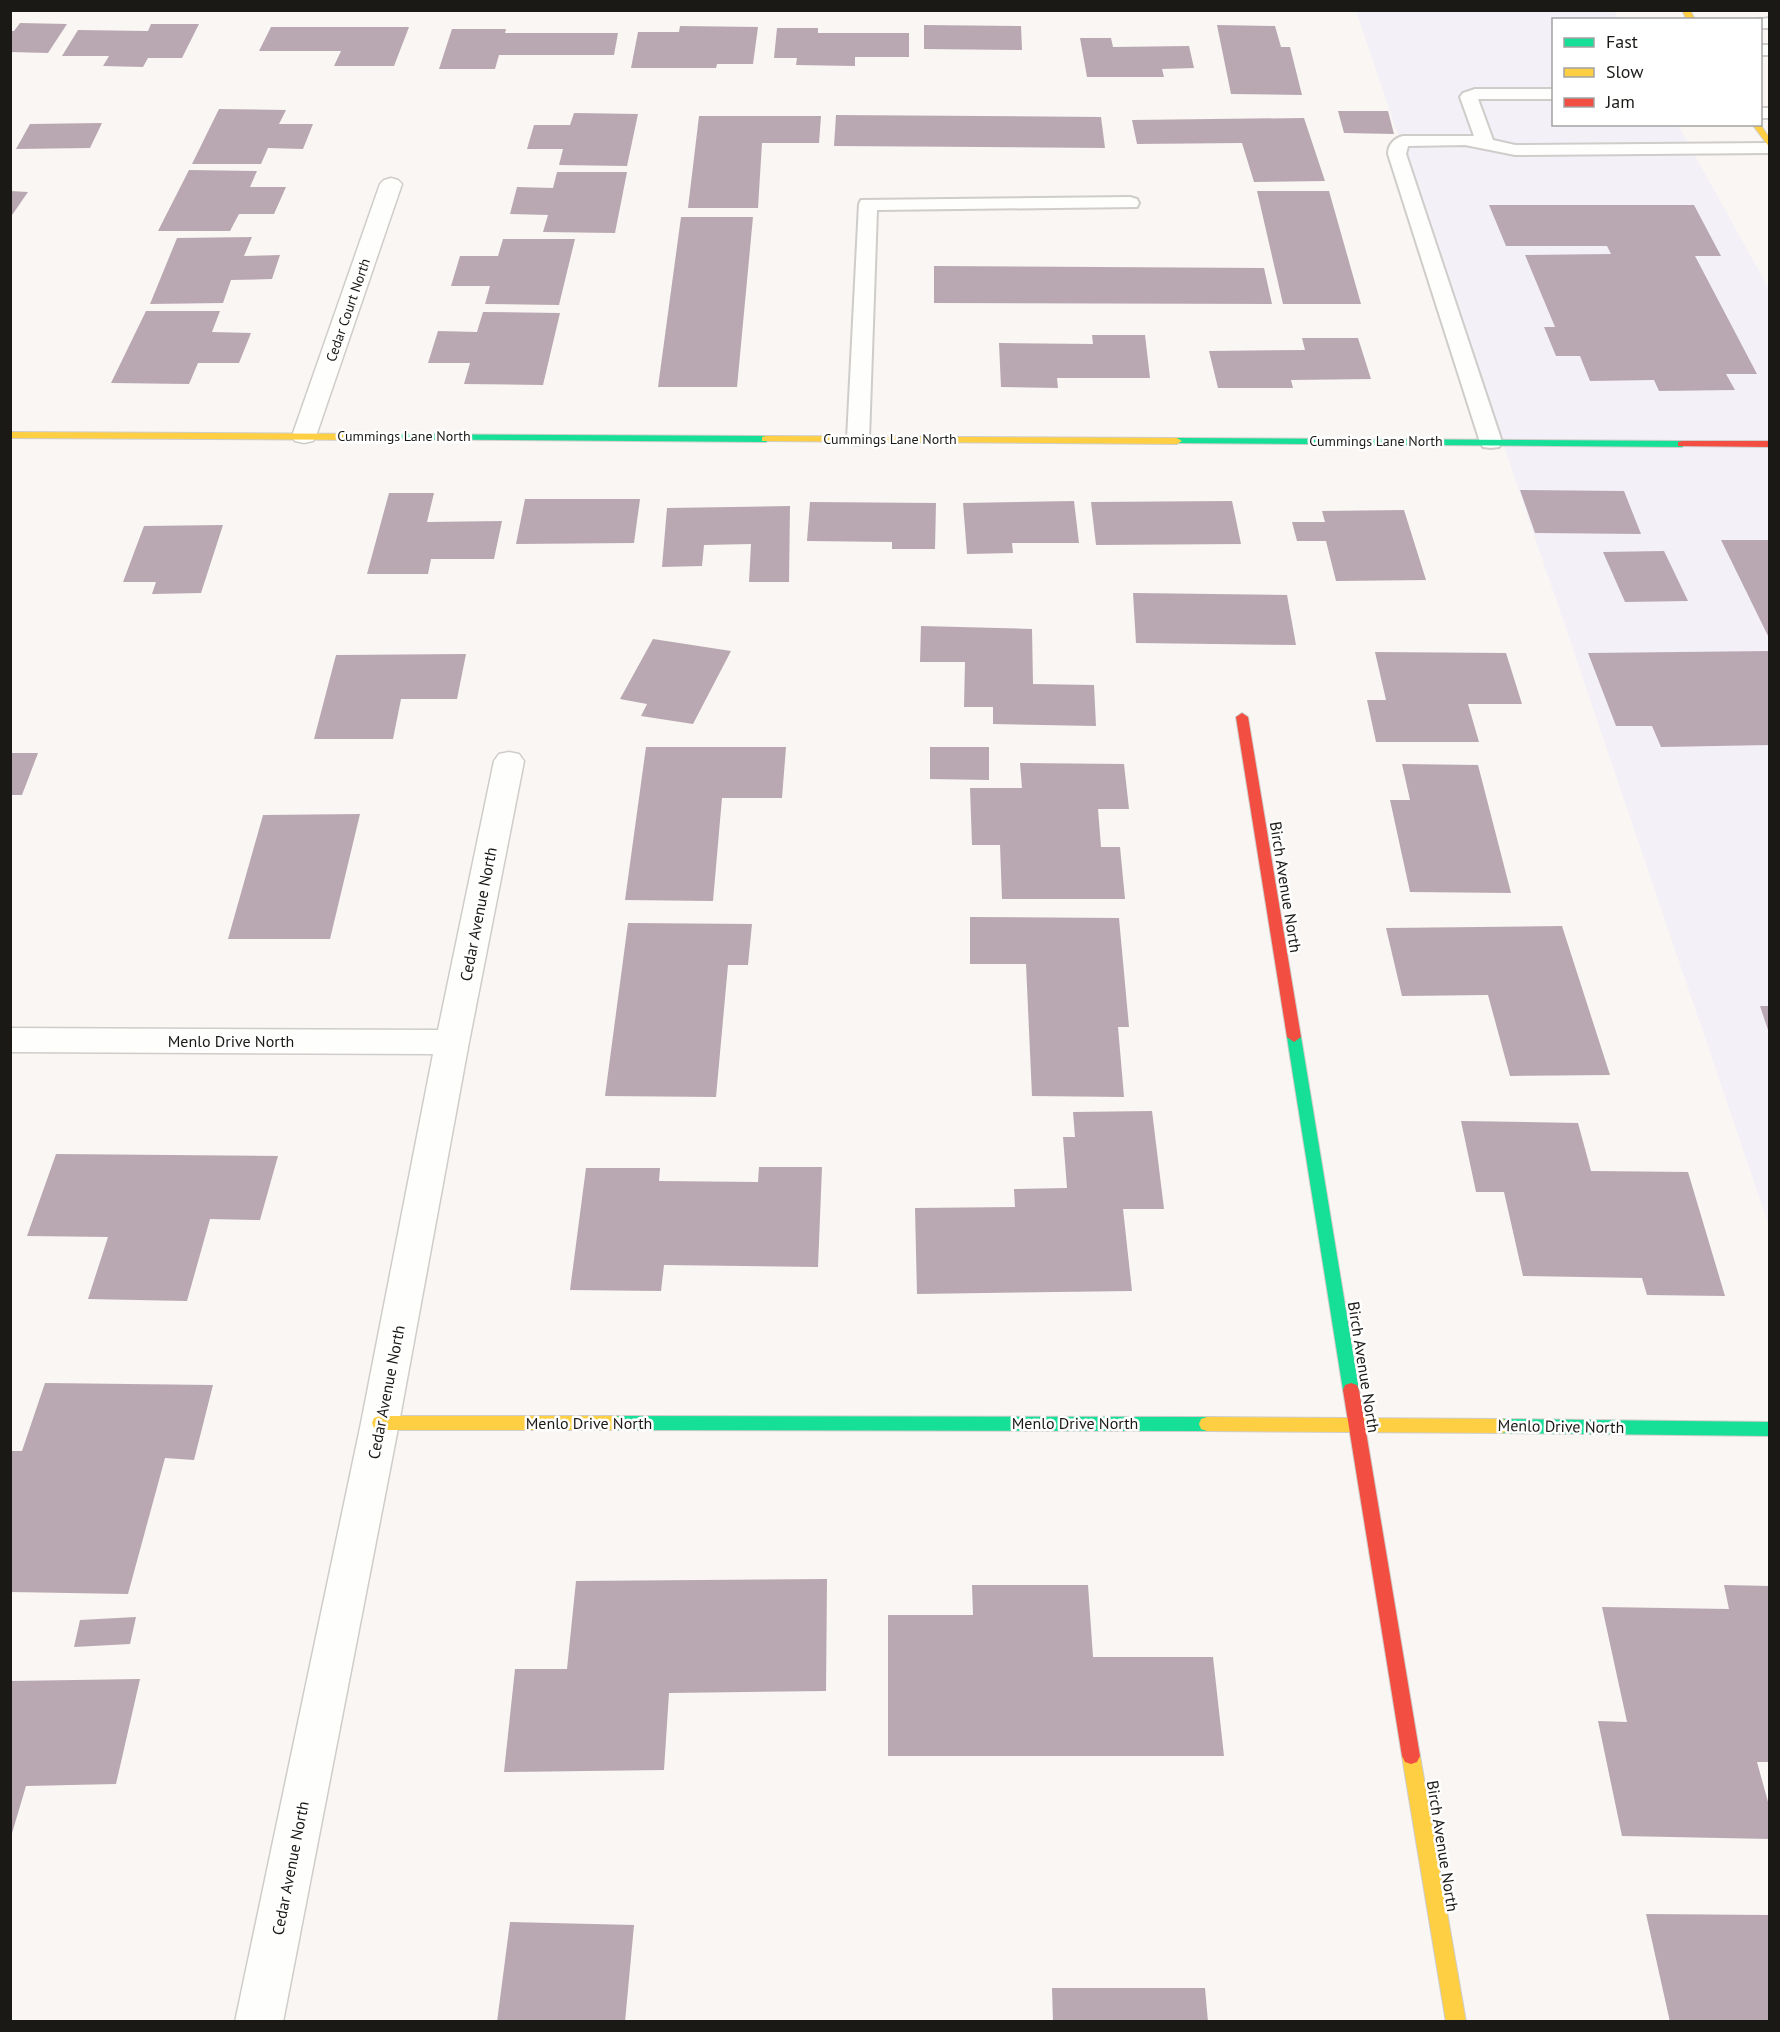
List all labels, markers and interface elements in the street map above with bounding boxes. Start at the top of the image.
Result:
legend [1552,18,1762,126]
text: Fast [1606,30,1638,53]
text: Slow [1606,60,1644,83]
text: Jam [1605,90,1635,113]
street label: Cedar Court North [322,256,374,364]
street label: Cummings Lane North [337,427,471,445]
street label: Cummings Lane North [823,430,957,448]
street label: Cummings Lane North [1309,432,1443,450]
street label: Birch Avenue North [1266,820,1306,954]
street label: Cedar Avenue North [455,845,501,983]
street label: Menlo Drive North [168,1031,294,1051]
street label: Birch Avenue North [1344,1300,1384,1434]
street label: Cedar Avenue North [363,1323,409,1461]
street label: Menlo Drive North [526,1413,652,1433]
street label: Menlo Drive North [1012,1413,1138,1433]
street label: Menlo Drive North [1498,1415,1624,1437]
street label: Birch Avenue North [1423,1779,1463,1913]
street label: Cedar Avenue North [267,1799,313,1937]

